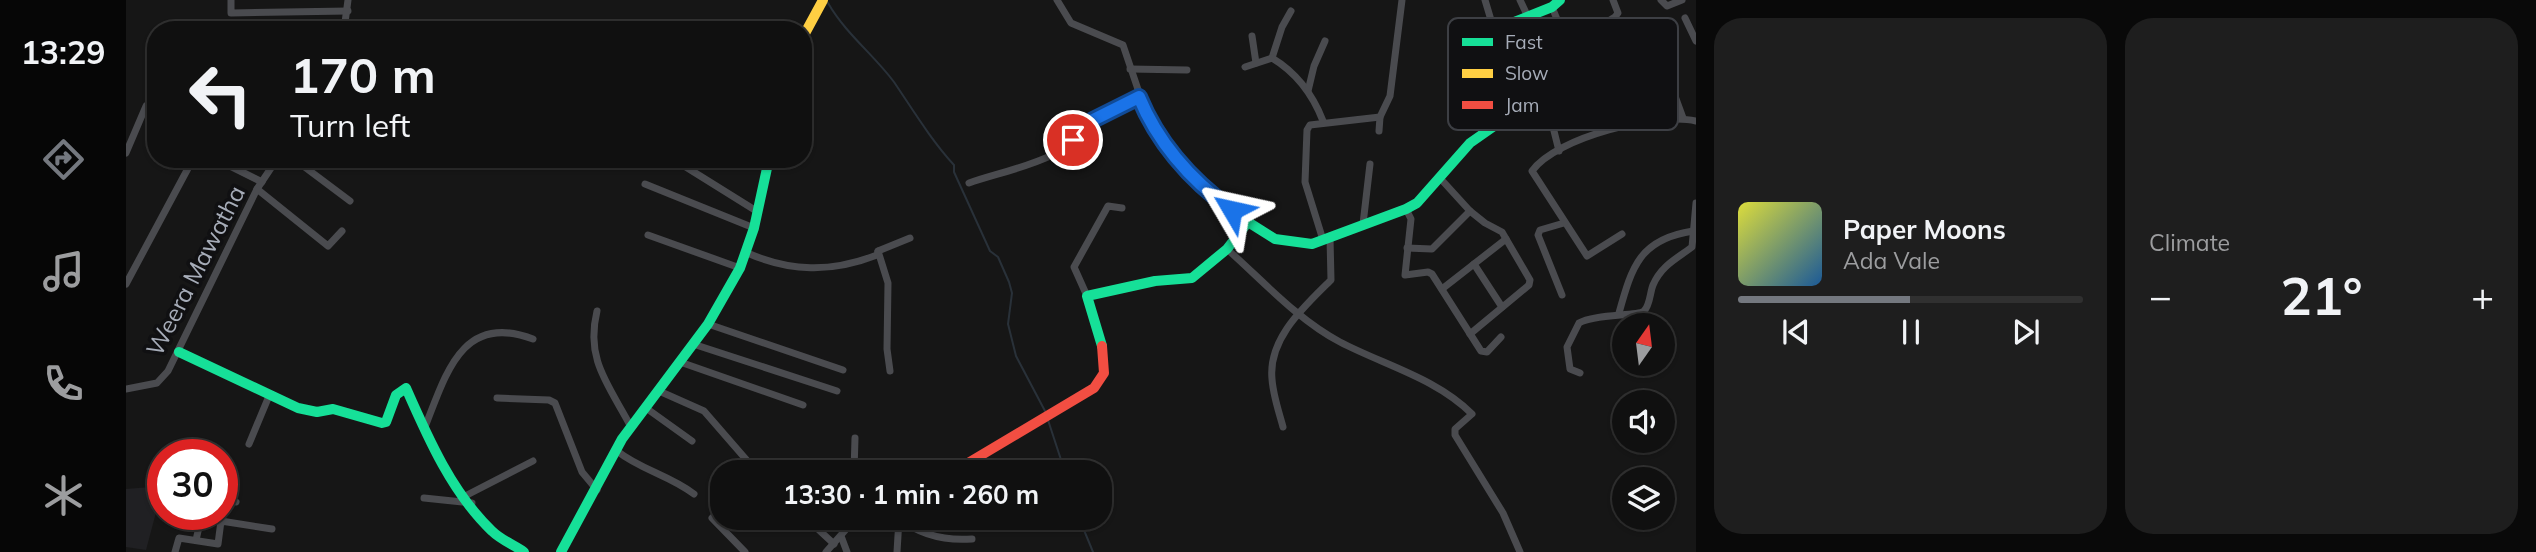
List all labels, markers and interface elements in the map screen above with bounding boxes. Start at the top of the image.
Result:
legend [1448,18,1678,130]
text: Fast [1505,30,1543,54]
text: 13:29 [21,32,105,72]
text: 170 m [290,44,436,105]
icon: left [175,49,266,140]
text: Slow [1505,61,1549,85]
text: Jam [1505,93,1539,117]
text: Turn left [290,105,410,145]
pin [1043,110,1103,170]
icon: arrive [1054,121,1092,159]
icon: directions [39,135,88,184]
position arrow [1195,173,1269,247]
street label: Weera Mawatha [139,180,251,361]
text: Paper Moons [1843,213,2006,246]
text: Climate [2149,228,2230,257]
text: Ada Vale [1843,246,1940,275]
icon: music [39,247,88,296]
text: 21° [2280,263,2363,328]
text: − [2149,272,2172,320]
text: + [2471,272,2494,320]
north arrow [1612,313,1675,376]
map controls [1612,313,1675,530]
icon: previous [1777,313,1815,351]
icon: pause [1892,313,1930,351]
icon: next [2007,313,2045,351]
icon: phone [39,359,88,408]
button: sound [1612,390,1675,453]
speed limit sign: 30 [147,439,238,530]
button: layers [1612,467,1675,530]
icon: climate [39,471,88,520]
text: 13:30 · 1 min · 260 m [783,478,1039,511]

